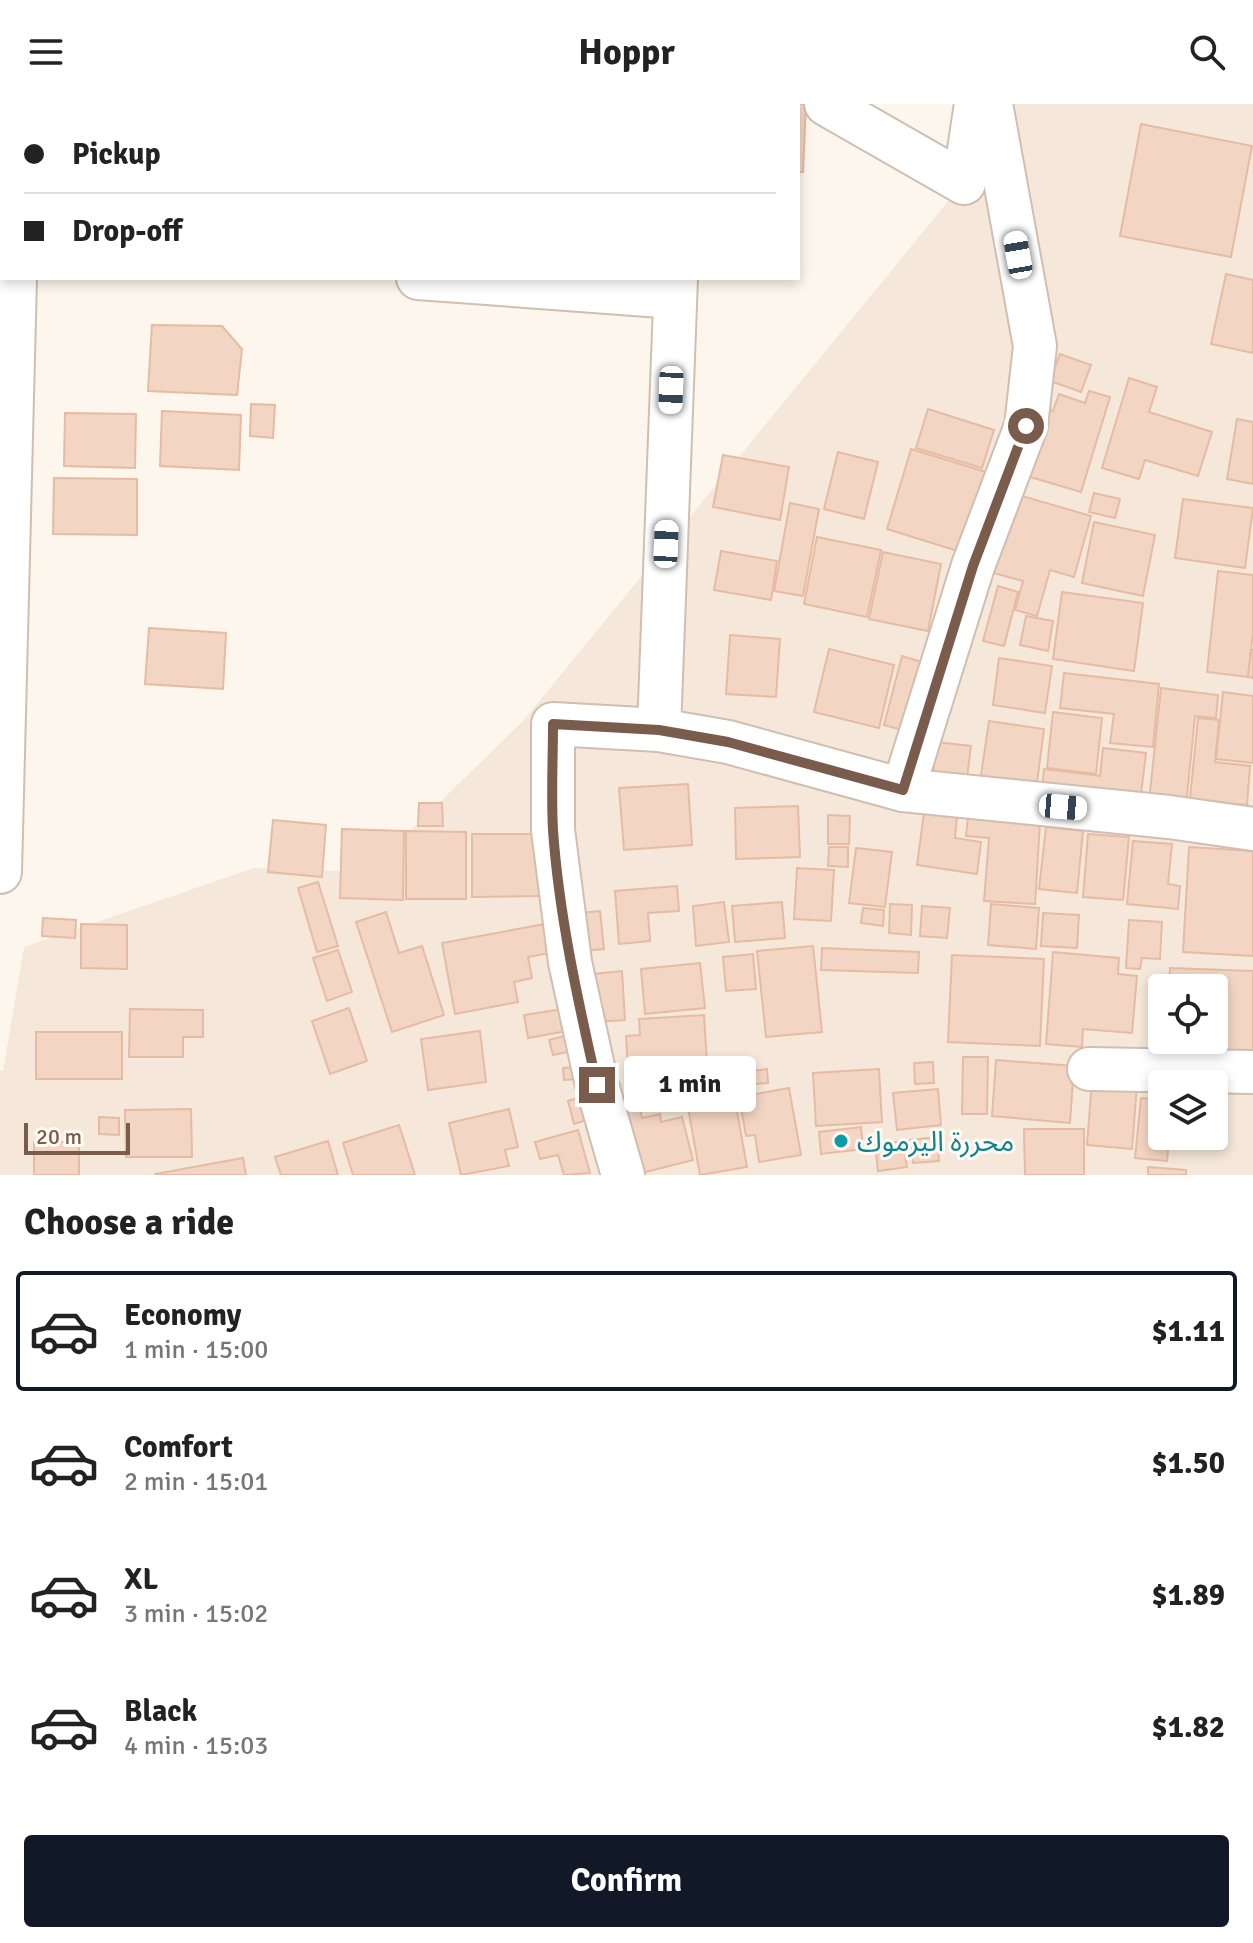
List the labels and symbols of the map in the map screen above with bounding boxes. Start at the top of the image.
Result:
car [1002,229,1034,281]
car [658,366,684,414]
route start [1008,408,1044,444]
car [653,520,679,568]
car [1038,793,1088,821]
callout: 1 min [625,1057,757,1113]
route end [579,1067,615,1103]
scale bar [24,1119,130,1155]
place label: محررة اليرموك [857,1125,1014,1159]
marker: محررة اليرموك [832,1132,850,1150]

